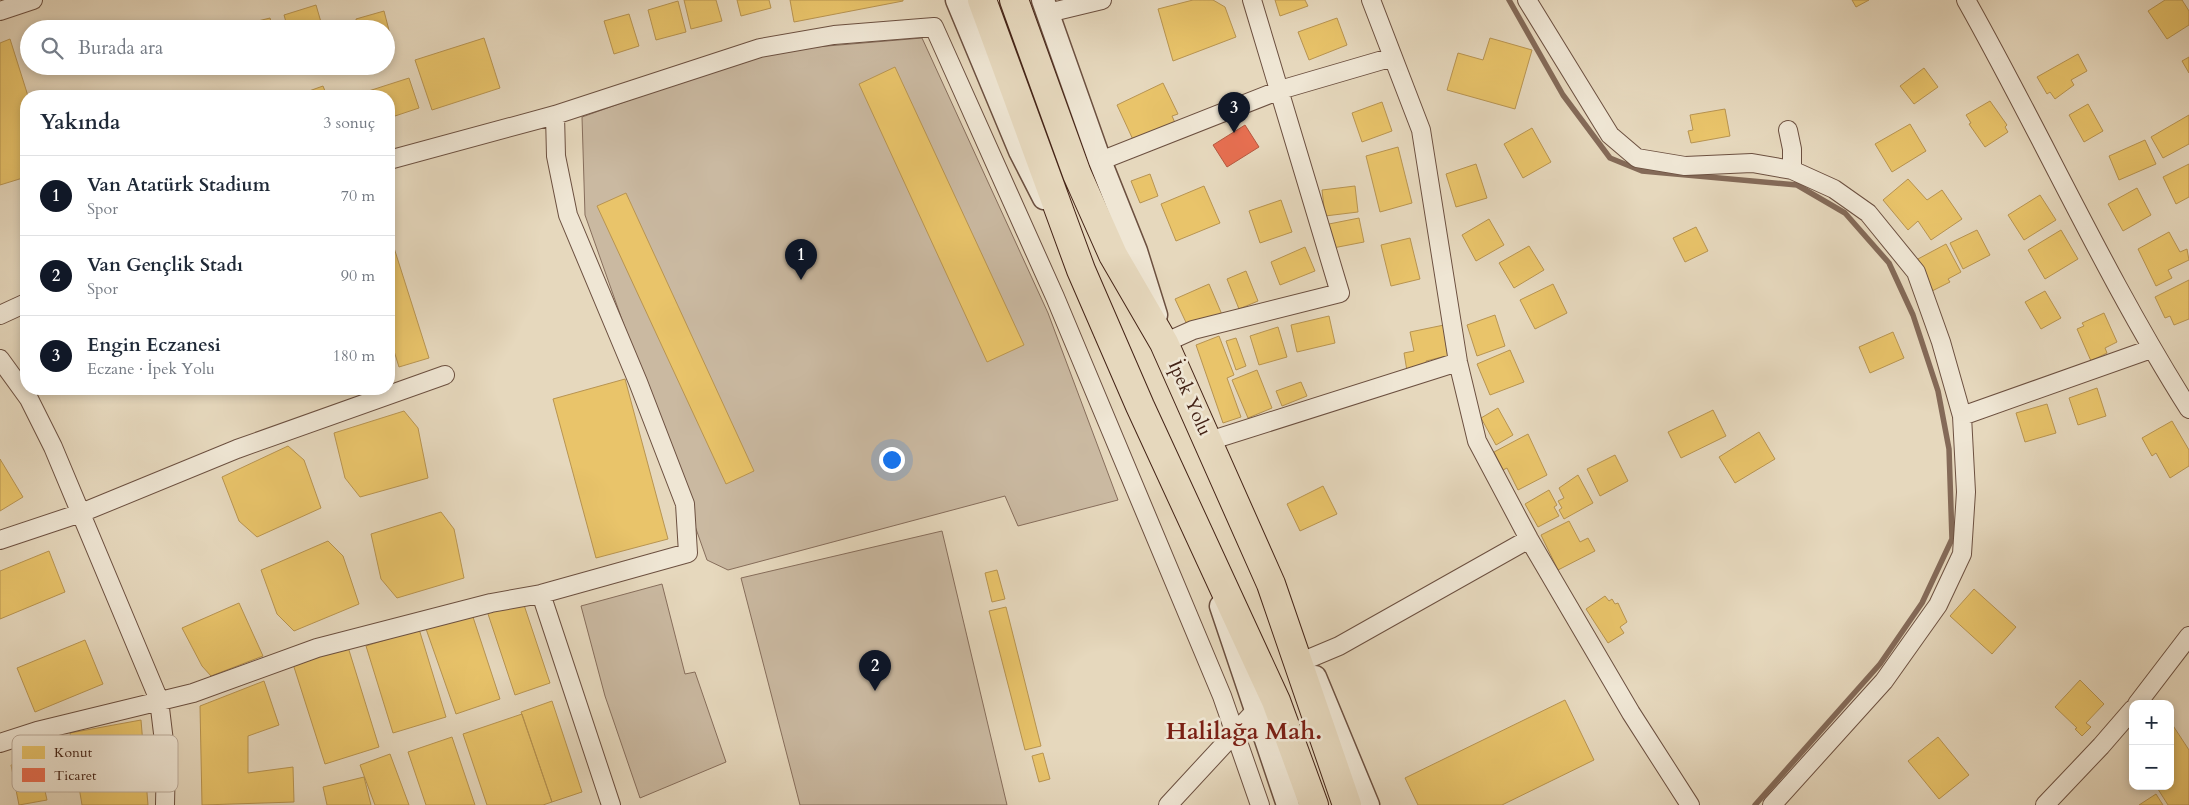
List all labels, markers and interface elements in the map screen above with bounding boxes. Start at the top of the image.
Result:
search box [20,20,395,75]
icon: search [38,34,66,62]
text: Burada ara [78,35,163,61]
pin: 3 [1218,92,1250,133]
text: Yakında [40,108,120,137]
text: 3 sonuç [323,112,375,134]
text: Van Atatürk Stadium [87,172,270,198]
text: 1 [52,185,60,207]
text: 70 m [341,185,375,207]
text: Spor [87,198,118,220]
pin: 1 [785,239,817,280]
text: Van Gençlik Stadı [87,252,243,278]
text: 2 [52,265,60,287]
text: 90 m [341,265,375,287]
text: Spor [87,278,118,300]
text: Engin Eczanesi [87,332,221,358]
text: 3 [52,345,60,367]
text: 180 m [333,345,375,367]
street label: İpek Yolu [1162,356,1218,440]
text: Eczane · İpek Yolu [87,358,215,380]
your location [879,447,905,473]
pin: 2 [859,650,891,691]
map controls [2129,700,2174,790]
button: + [2129,700,2174,745]
district label: Halilağa Mah. [1166,715,1322,748]
legend [12,735,178,792]
text: Konut [54,743,93,762]
button: − [2129,745,2174,790]
text: Ticaret [54,766,97,785]

